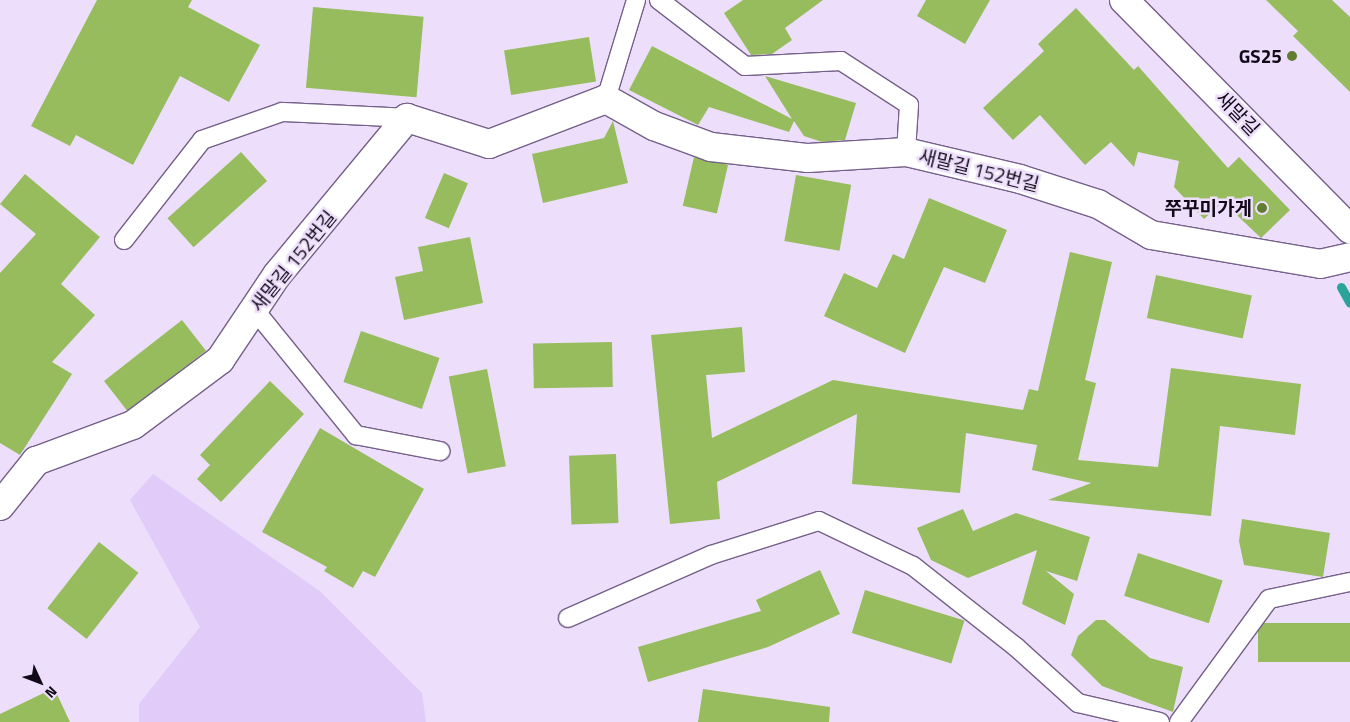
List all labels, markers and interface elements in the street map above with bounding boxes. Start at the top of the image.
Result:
place label: GS25 [1239,45,1282,67]
marker: GS25 [1286,50,1298,62]
street label: 새말길 [1212,86,1264,140]
street label: 새말길 152번길 [916,144,1042,196]
place label: 쭈꾸미가게 [1165,197,1252,219]
marker: 쭈꾸미가게 [1256,202,1268,214]
street label: 새말길 152번길 [245,206,341,316]
north arrow [15,657,65,707]
text: N [40,682,62,703]

